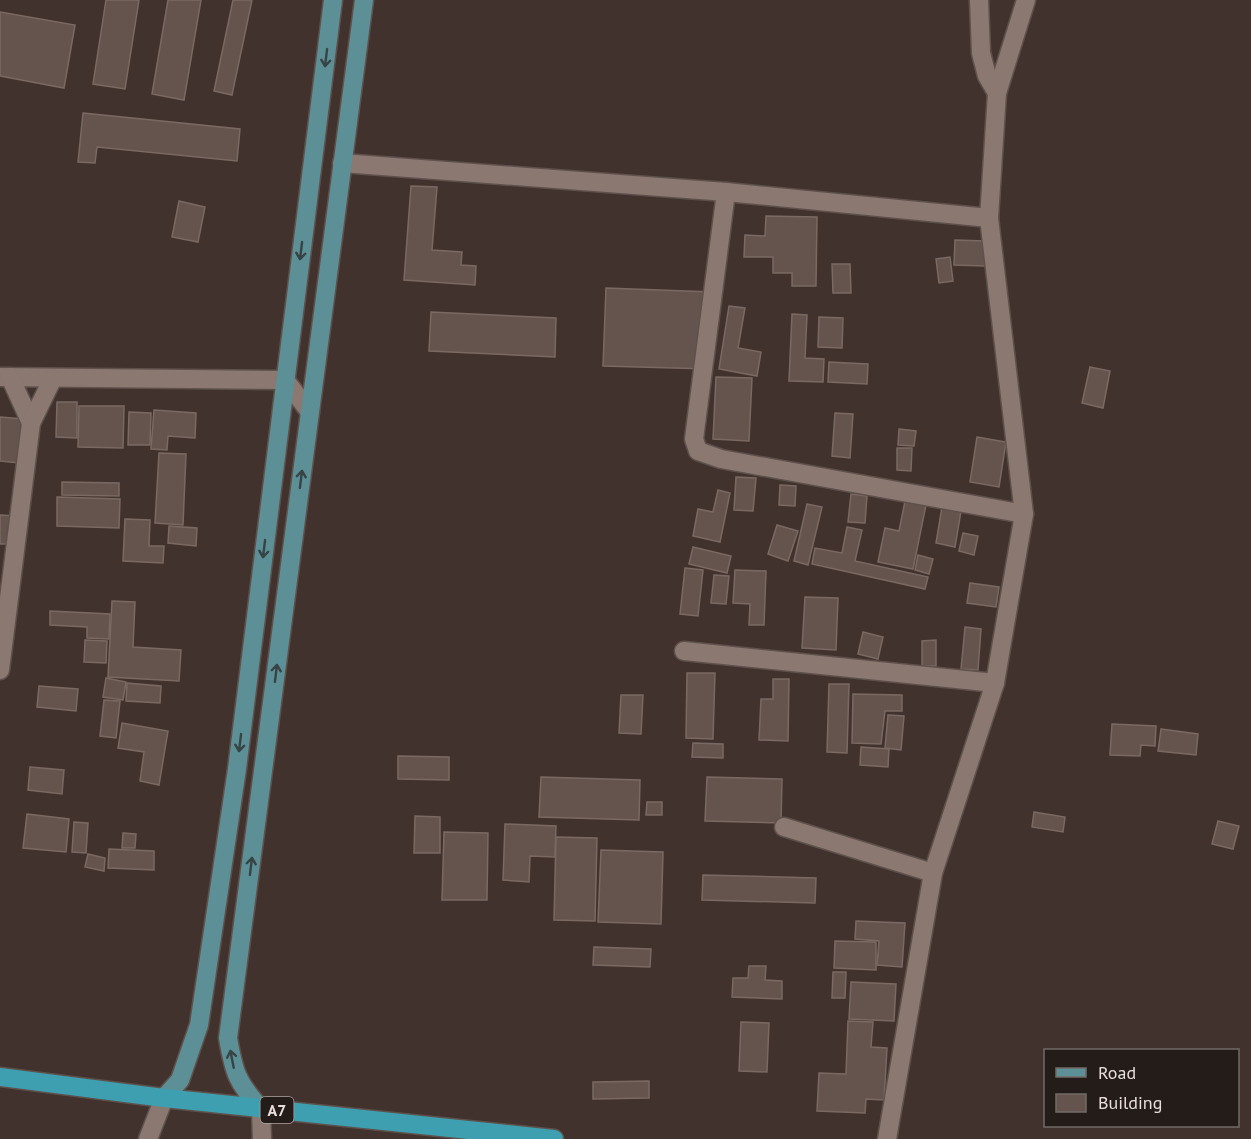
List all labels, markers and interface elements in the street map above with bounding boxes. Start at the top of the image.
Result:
one-way arrow [320,48,331,67]
one-way arrow [296,241,307,261]
one-way arrow [296,470,307,490]
one-way arrow [258,539,269,559]
one-way arrow [271,663,282,683]
one-way arrow [234,732,245,752]
one-way arrow [246,857,257,877]
legend [1044,1049,1239,1127]
one-way arrow [226,1050,237,1070]
text: Road [1098,1061,1136,1084]
text: Building [1098,1091,1162,1114]
road number: A7 [260,1097,294,1123]

